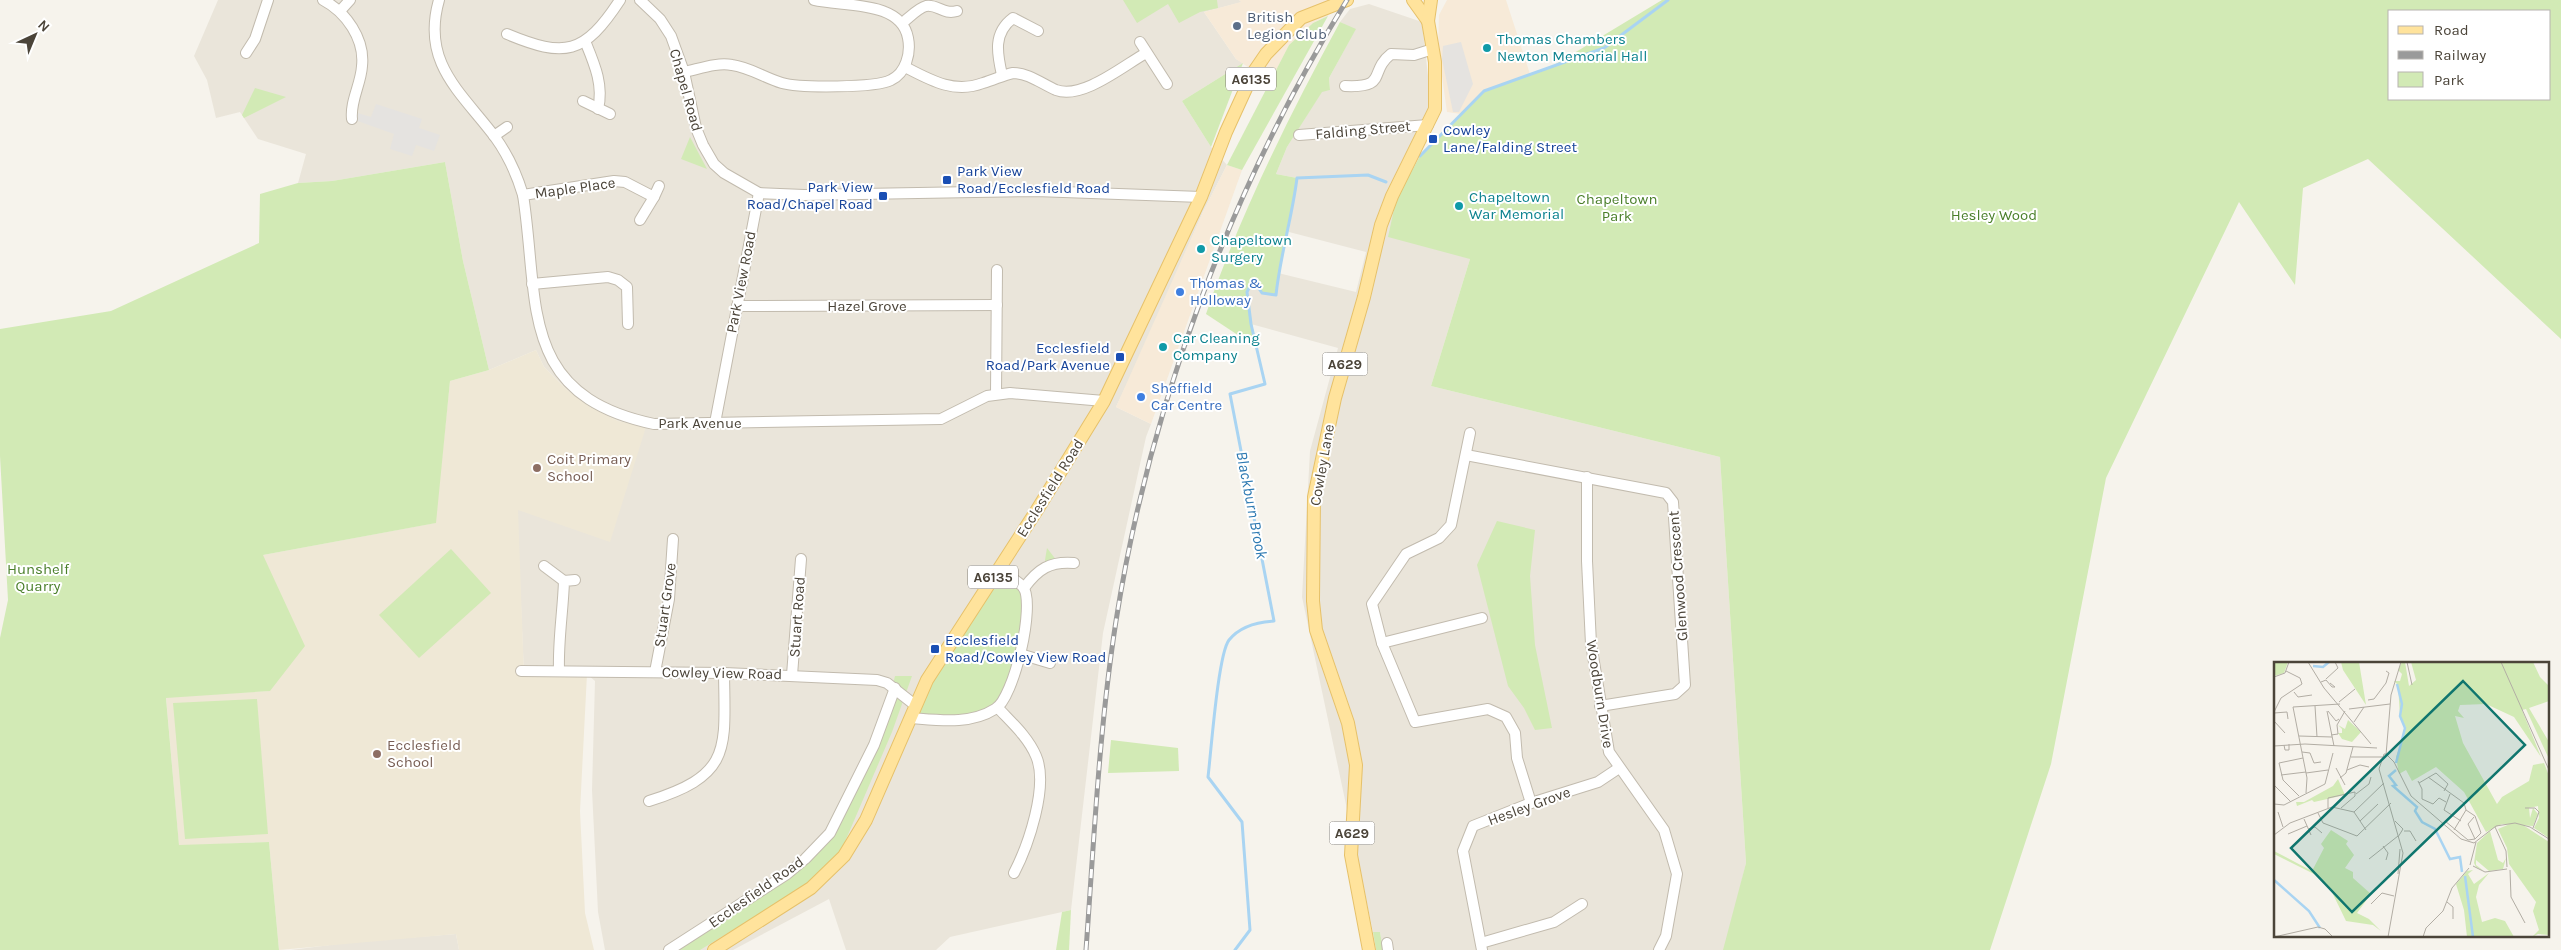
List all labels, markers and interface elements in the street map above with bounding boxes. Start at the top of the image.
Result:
place label: British Legion Club [1247,8,1327,43]
north arrow [10,10,60,60]
legend [2388,10,2551,100]
text: N [34,16,53,36]
marker: British Legion Club [1231,20,1243,32]
text: Road [2434,21,2469,39]
place label: Thomas Chambers Newton Memorial Hall [1497,30,1648,65]
marker: Thomas Chambers Newton Memorial Hall [1481,42,1493,54]
text: Railway [2434,46,2486,64]
street label: Chapel Road [666,47,706,133]
road number: A6135 [1226,68,1276,90]
text: Park [2434,71,2464,89]
street label: Falding Street [1315,117,1412,143]
place label: Cowley Lane/Falding Street [1443,121,1577,156]
marker: Cowley Lane/Falding Street [1427,133,1439,145]
place label: Park View Road/Ecclesfield Road [957,162,1110,197]
street label: Maple Place [533,173,617,203]
marker: Park View Road/Ecclesfield Road [941,174,953,186]
place label: Park View Road/Chapel Road [747,178,873,213]
place label: Chapeltown War Memorial [1469,188,1564,223]
marker: Park View Road/Chapel Road [877,190,889,202]
park label: Chapeltown Park [1577,190,1657,225]
marker: Chapeltown War Memorial [1453,200,1465,212]
park label: Hesley Wood [1951,206,2037,224]
street label: Park View Road [722,229,760,335]
place label: Chapeltown Surgery [1211,231,1292,266]
marker: Chapeltown Surgery [1195,243,1207,255]
place label: Thomas & Holloway [1190,274,1262,309]
marker: Thomas & Holloway [1174,286,1186,298]
street label: Hazel Grove [827,297,907,315]
place label: Car Cleaning Company [1173,329,1260,364]
place label: Ecclesfield Road/Park Avenue [986,339,1110,374]
marker: Car Cleaning Company [1157,341,1169,353]
marker: Ecclesfield Road/Park Avenue [1114,351,1126,363]
road number: A629 [1322,352,1368,376]
place label: Sheffield Car Centre [1151,379,1222,414]
marker: Sheffield Car Centre [1135,391,1147,403]
street label: Park Avenue [658,414,742,432]
street label: Cowley Lane [1306,423,1338,507]
street label: Ecclesfield Road [1013,436,1087,540]
water label: Blackburn Brook [1232,449,1272,561]
place label: Coit Primary School [547,450,631,485]
marker: Coit Primary School [531,462,543,474]
street label: Glenwood Crescent [1664,510,1692,642]
park label: Hunshelf Quarry [7,560,70,595]
street label: Stuart Grove [650,562,680,648]
road number: A6135 [968,566,1018,588]
street label: Stuart Road [785,576,809,658]
place label: Ecclesfield Road/Cowley View Road [945,631,1106,666]
street label: Woodburn Drive [1583,639,1617,749]
marker: Ecclesfield Road/Cowley View Road [929,643,941,655]
inset map [2274,662,2548,938]
street label: Cowley View Road [662,663,782,683]
place label: Ecclesfield School [387,736,461,771]
marker: Ecclesfield School [371,748,383,760]
street label: Hesley Grove [1485,783,1573,829]
road number: A629 [1330,821,1374,844]
street label: Ecclesfield Road [705,852,807,932]

